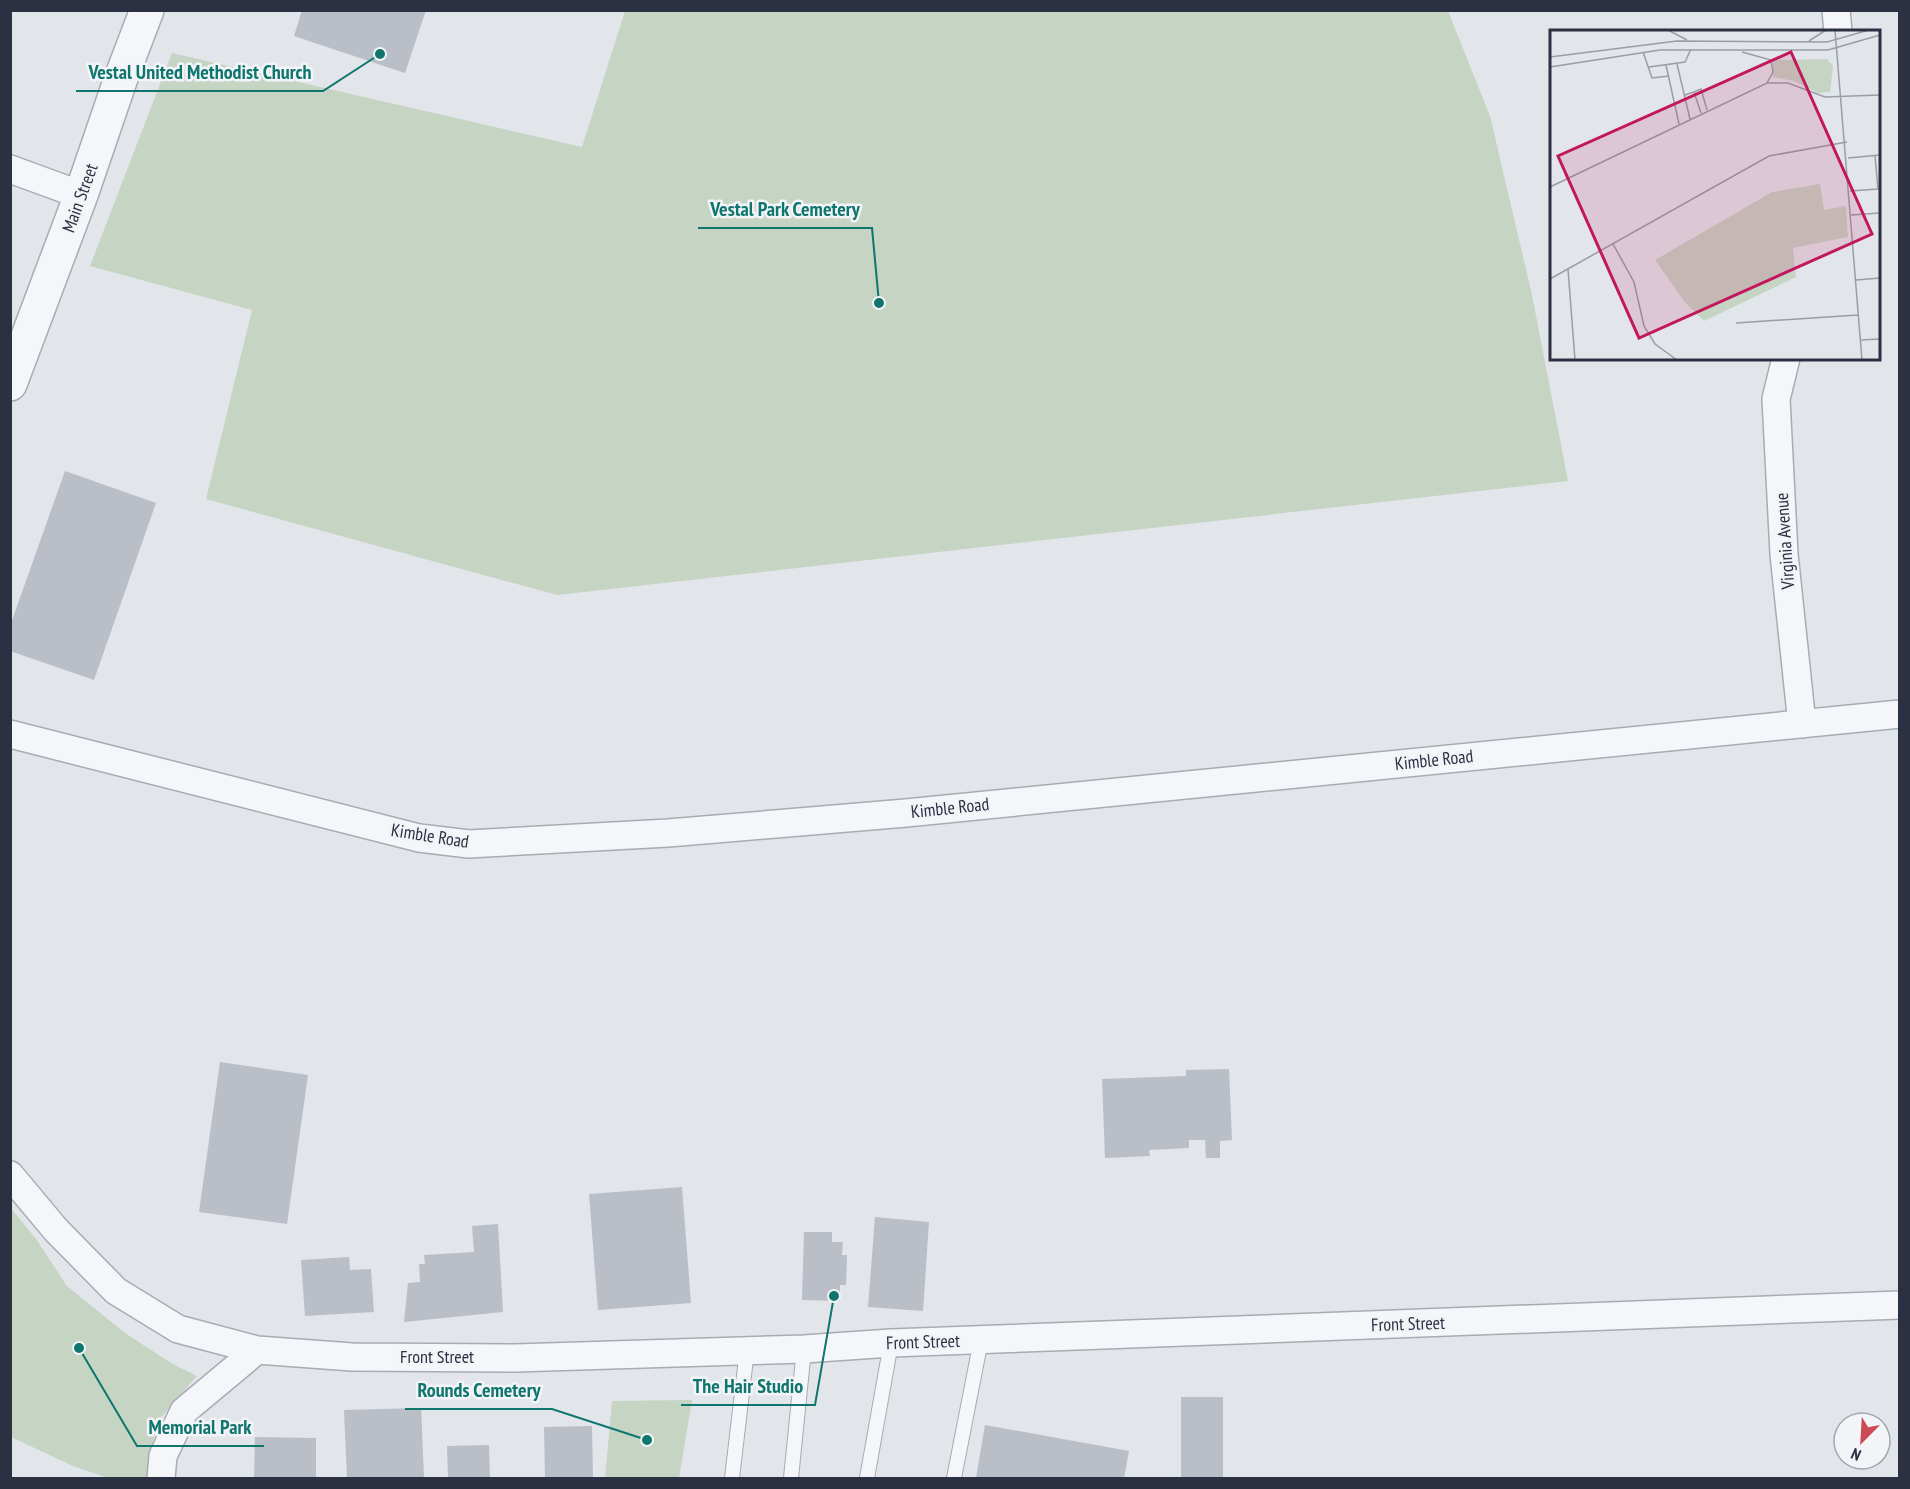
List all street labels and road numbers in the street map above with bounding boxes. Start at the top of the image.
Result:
street label: Main Street [56,160,103,235]
street label: Virginia Avenue [1770,492,1799,591]
street label: Kimble Road [1394,744,1474,775]
street label: Kimble Road [910,792,990,823]
street label: Kimble Road [390,818,471,853]
street label: Front Street [1371,1311,1445,1336]
street label: Front Street [886,1329,960,1354]
street label: Front Street [400,1345,474,1368]

